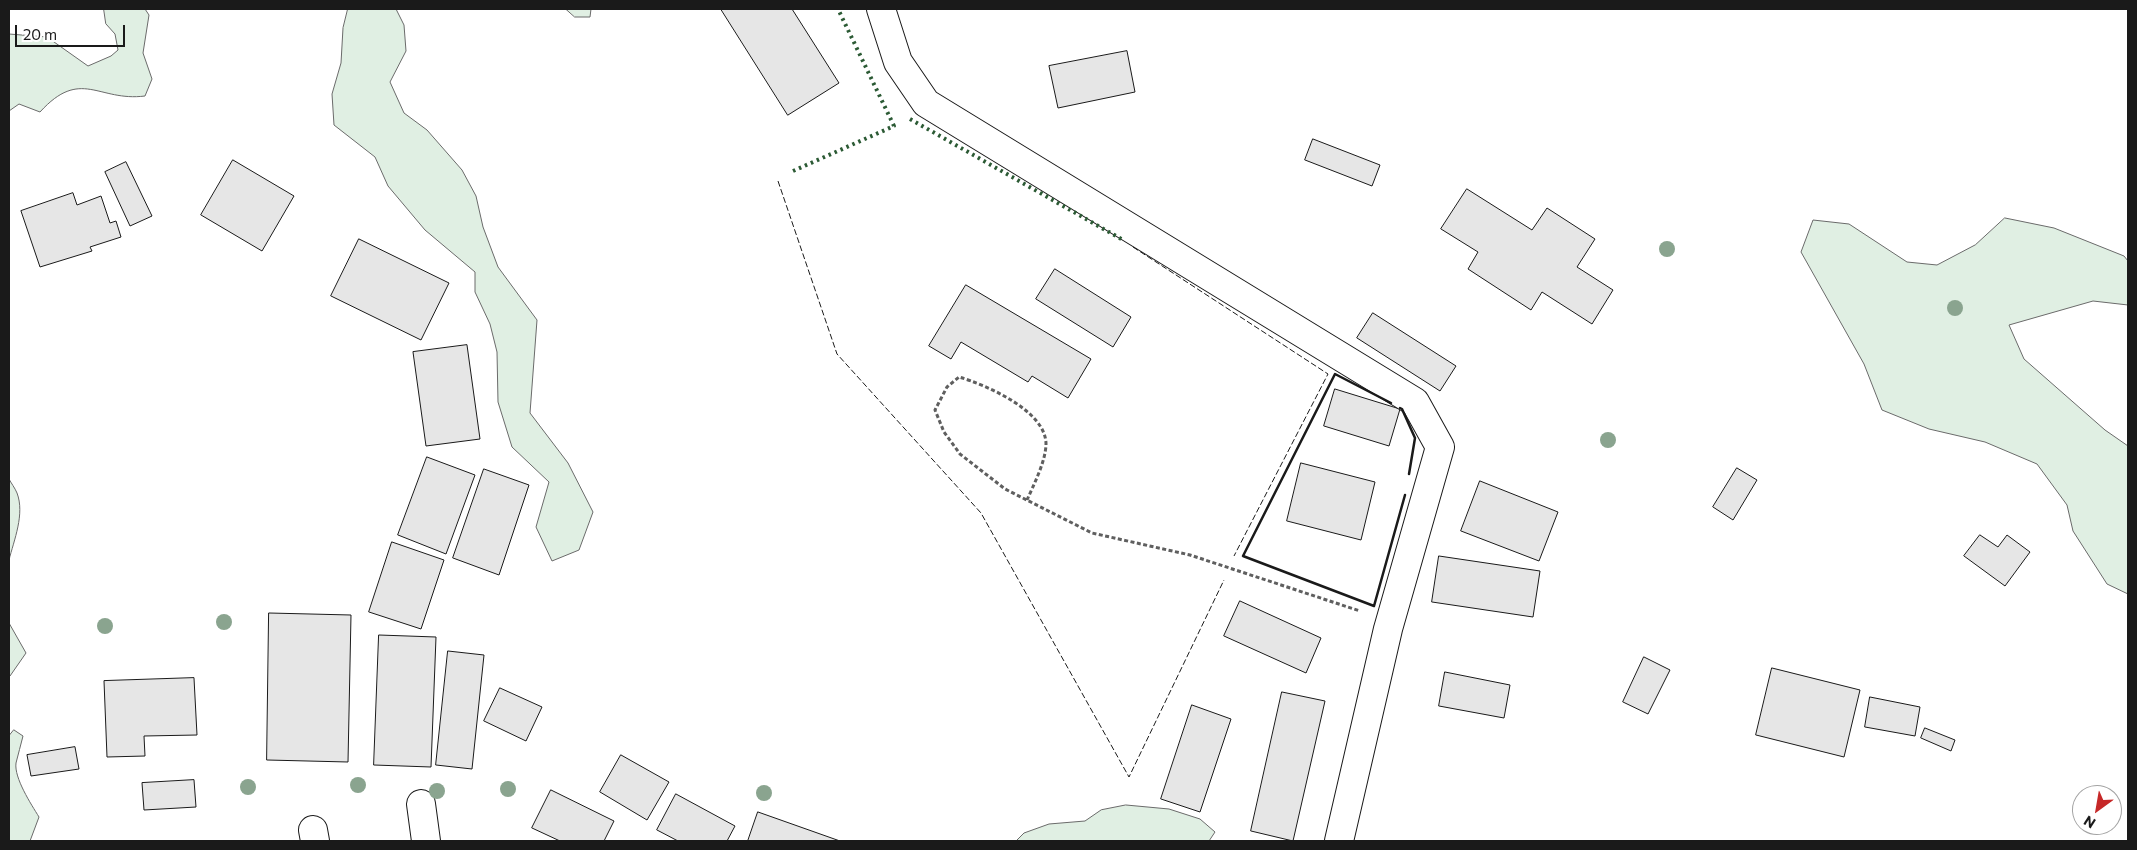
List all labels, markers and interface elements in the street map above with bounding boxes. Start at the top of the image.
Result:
scale bar [18,15,128,47]
text: 20 m [23,25,57,43]
north arrow [2072,785,2122,835]
text: N [2080,812,2098,832]

